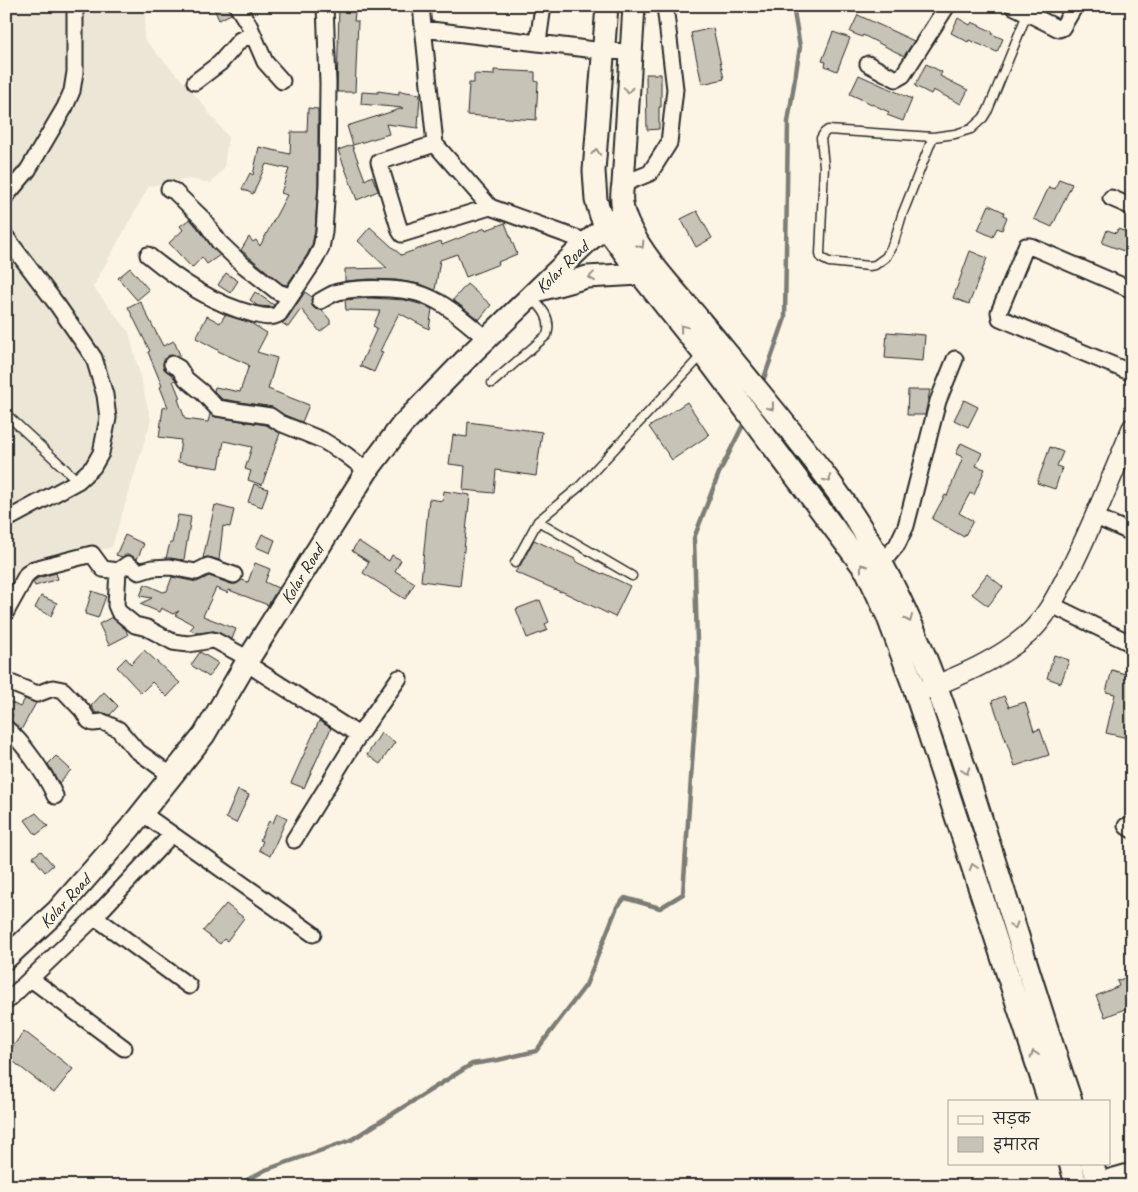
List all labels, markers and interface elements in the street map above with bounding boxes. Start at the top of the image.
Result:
one-way arrow [623,86,634,94]
one-way arrow [590,148,601,156]
street label: Kolar Road [531,234,595,298]
one-way arrow [634,239,644,248]
one-way arrow [587,271,595,282]
one-way arrow [679,324,688,333]
one-way arrow [765,401,773,410]
one-way arrow [822,473,830,482]
street label: Kolar Road [275,538,330,608]
one-way arrow [860,563,869,573]
one-way arrow [902,614,913,623]
one-way arrow [960,766,970,774]
one-way arrow [969,863,979,871]
street label: Kolar Road [35,867,97,933]
one-way arrow [1009,921,1019,930]
one-way arrow [1030,1051,1040,1059]
legend [948,1100,1110,1164]
text: सड़क [992,1110,1031,1129]
text: इमारत [993,1136,1040,1155]

